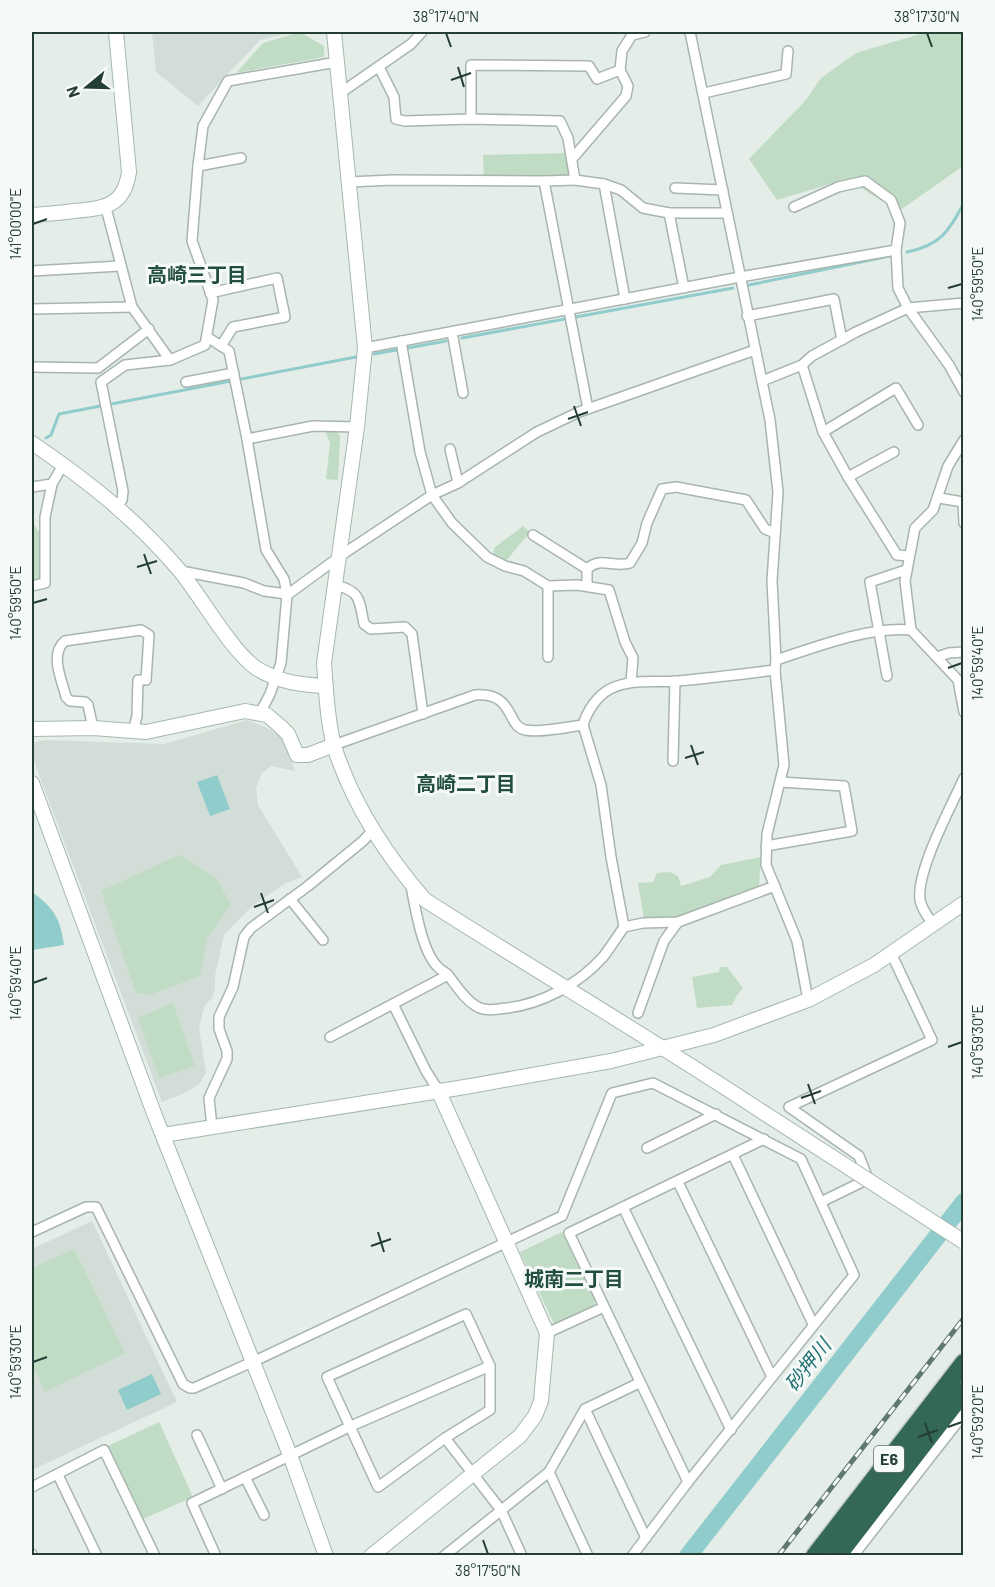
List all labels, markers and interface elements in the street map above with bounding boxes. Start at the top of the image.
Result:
text: 38°17'40"N [413,7,479,25]
text: 38°17'30"N [894,7,960,25]
north arrow [57,57,117,117]
text: N [62,84,83,100]
text: 141°00'00"E [6,188,24,260]
text: 140°59'50"E [968,247,986,321]
district label: 高崎三丁目 [147,262,247,286]
text: 140°59'50"E [6,566,24,640]
text: 140°59'40"E [968,626,986,700]
district label: 高崎二丁目 [416,771,516,795]
text: 140°59'40"E [6,946,24,1020]
text: 140°59'30"E [968,1005,986,1079]
district label: 城南二丁目 [524,1266,624,1290]
text: 140°59'30"E [6,1325,24,1399]
water label: 砂押川 [779,1332,836,1395]
text: 140°59'20"E [968,1385,986,1459]
road number: E6 [874,1446,904,1472]
text: 38°17'50"N [455,1561,521,1579]

